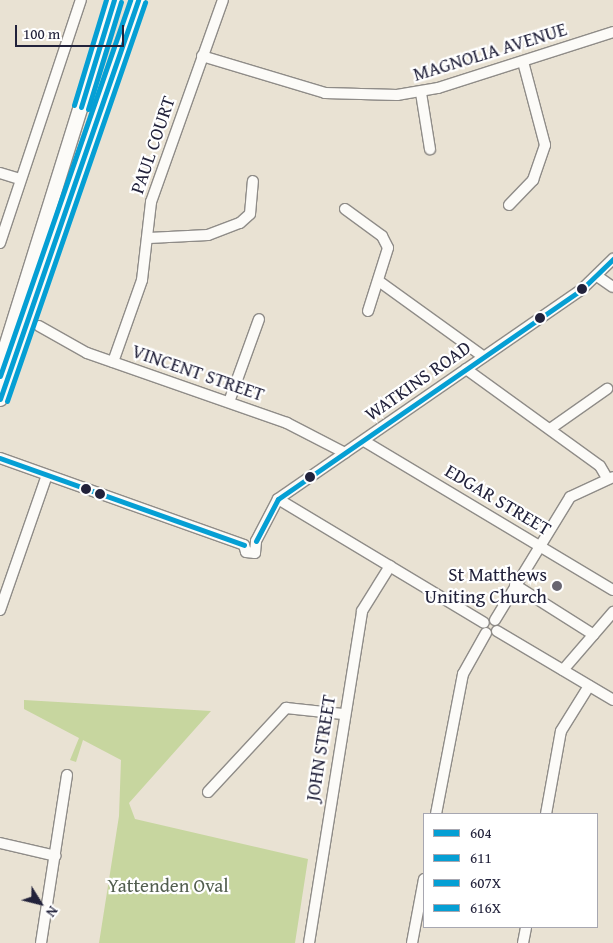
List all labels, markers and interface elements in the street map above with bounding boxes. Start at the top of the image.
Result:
scale bar [18,15,126,47]
street label: MAGNOLIA AVENUE [410,18,570,86]
text: 100 m [23,23,60,44]
street label: PAUL COURT [126,93,180,197]
unlabelled marker [577,284,587,294]
unlabelled marker [535,313,545,323]
street label: WATKINS ROAD [361,336,475,426]
street label: VINCENT STREET [129,340,267,406]
street label: EDGAR STREET [441,459,555,541]
unlabelled marker [305,472,315,482]
unlabelled marker [81,484,91,494]
unlabelled marker [95,489,105,499]
place label: St Matthews Uniting Church [425,564,547,608]
marker: St Matthews Uniting Church [551,580,563,592]
street label: JOHN STREET [301,693,341,803]
legend [423,813,598,928]
text: 604 [470,822,492,843]
text: 611 [470,847,492,868]
text: 607X [470,872,501,893]
park label: Yattenden Oval [107,875,229,897]
north arrow [15,878,65,928]
text: 616X [470,897,501,918]
text: N [41,902,63,921]

